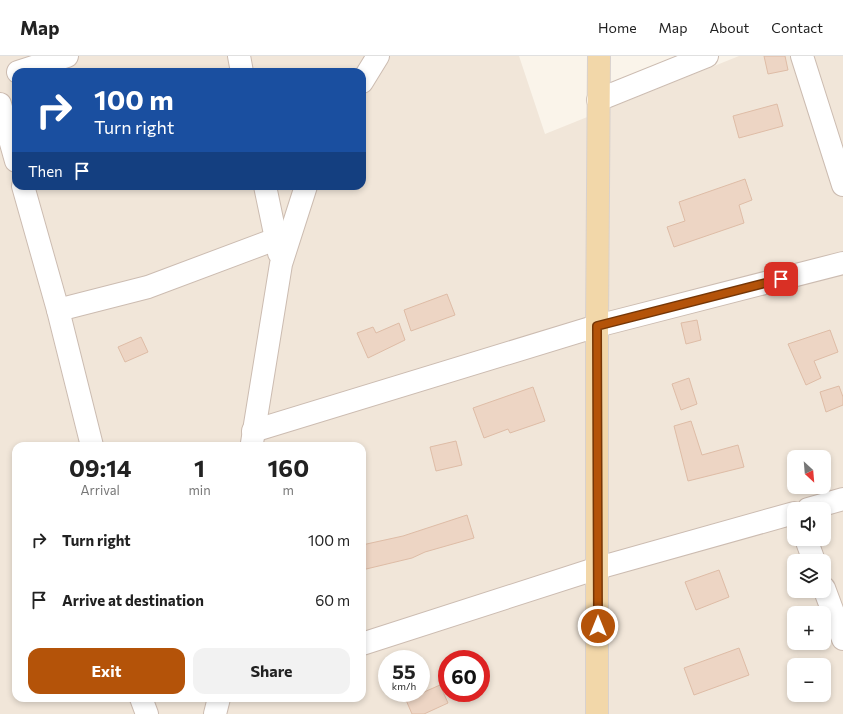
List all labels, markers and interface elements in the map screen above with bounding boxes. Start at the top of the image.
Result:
text: Map [20,16,59,39]
text: Home [598,19,637,36]
text: Map [659,19,687,36]
text: About [709,19,749,36]
text: Contact [771,19,823,36]
text: 100 m [94,82,174,116]
icon: right [28,84,80,136]
text: Turn right [94,116,174,138]
icon: arrive [71,160,93,182]
text: Then [28,162,63,180]
pin [764,262,798,296]
icon: arrive [770,268,792,290]
north arrow [787,450,831,494]
map controls [787,450,831,702]
text: 09:14 [69,453,132,482]
text: 1 [194,453,205,482]
text: 160 [267,453,309,482]
text: Arrival [81,482,120,498]
text: min [188,482,211,498]
text: m [283,482,294,498]
button: sound [787,502,831,546]
icon: right [28,529,50,551]
text: Turn right [62,531,131,549]
text: 100 m [308,531,350,549]
button: layers [787,554,831,598]
icon: arrive [28,589,50,611]
text: Arrive at destination [62,591,204,609]
text: 60 m [315,591,350,609]
position arrow [577,605,619,647]
button: + [787,606,831,650]
button: Exit [28,648,185,694]
button: Share [193,648,350,694]
speed limit sign: 60 [438,650,490,702]
button: − [787,658,831,702]
text: 55 [392,659,416,683]
text: km/h [392,680,416,692]

